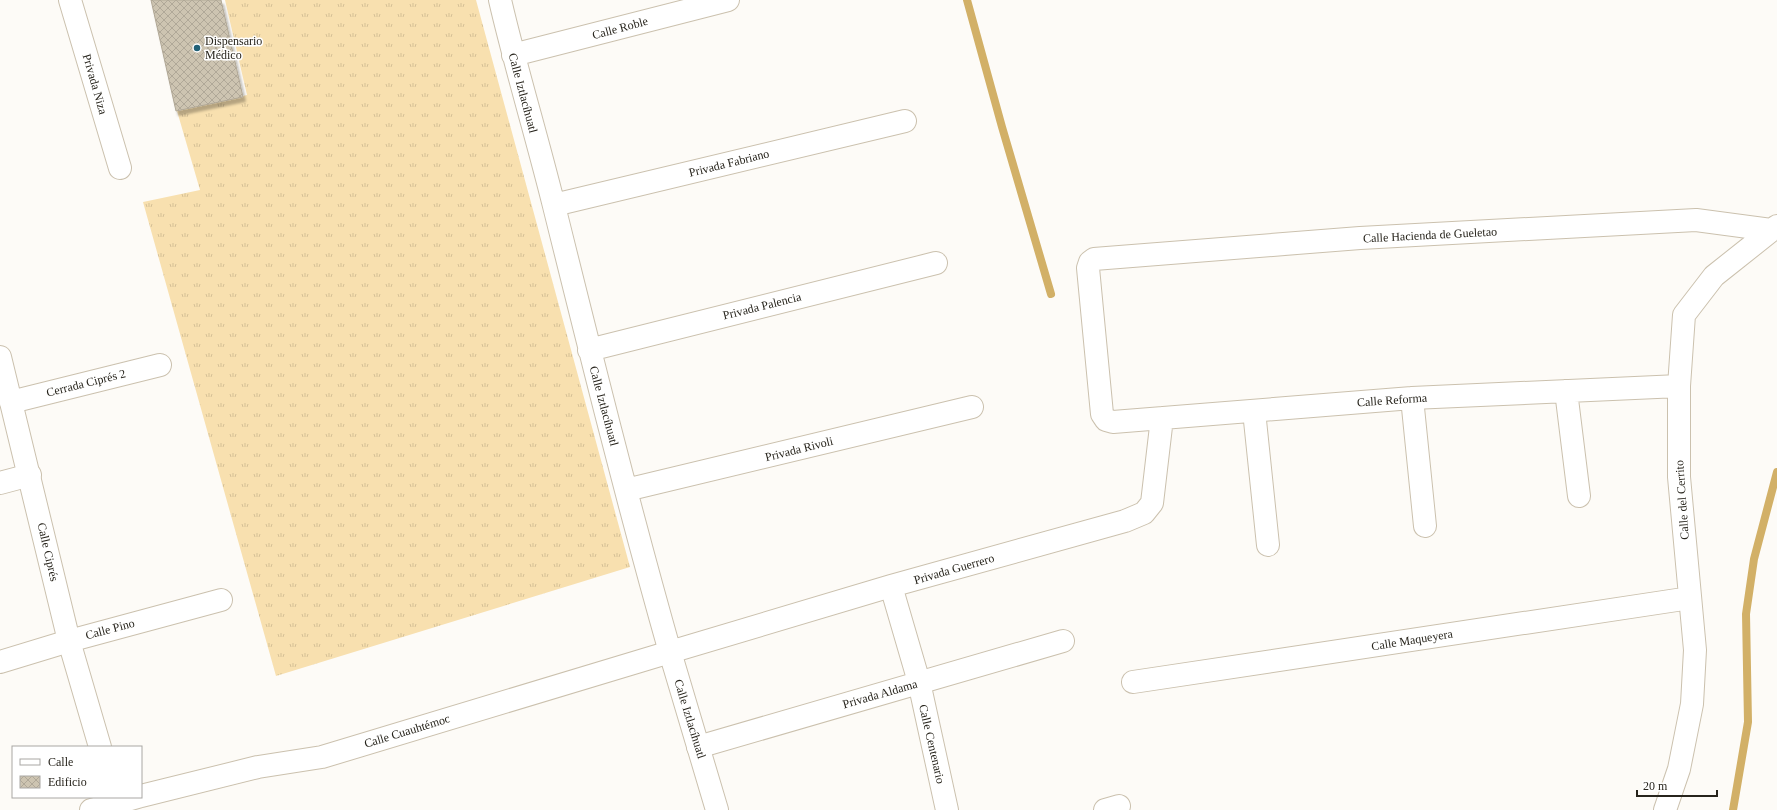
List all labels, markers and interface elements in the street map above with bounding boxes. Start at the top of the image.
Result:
street label: Calle Roble [591,14,649,42]
place label: Dispensario Médico [205,34,262,62]
marker: Dispensario Médico [192,43,202,53]
street label: Calle Iztlacíhuatl [506,51,541,135]
street label: Privada Niza [80,52,111,117]
street label: Privada Fabriano [687,146,771,180]
street label: Calle Hacienda de Gueletao [1363,224,1497,246]
street label: Privada Palencia [721,289,803,323]
street label: Calle Iztlacíhuatl [587,364,622,448]
street label: Cerrada Ciprés 2 [45,366,127,400]
street label: Calle Reforma [1356,391,1428,409]
street label: Privada Rivoli [764,434,835,464]
street label: Calle del Cerrito [1672,460,1692,540]
street label: Calle Ciprés [34,521,62,583]
street label: Privada Guerrero [912,551,996,587]
street label: Calle Pino [84,616,136,642]
street label: Calle Maqueyera [1370,627,1454,653]
street label: Privada Aldama [841,676,920,711]
street label: Calle Iztlacíhuatl [671,678,709,761]
street label: Calle Centenario [916,703,948,785]
street label: Calle Cuauhtémoc [362,711,452,751]
legend [12,746,142,798]
text: Calle [48,755,73,769]
scale bar [1637,772,1717,798]
text: Edificio [48,775,87,789]
text: 20 m [1643,779,1668,793]

